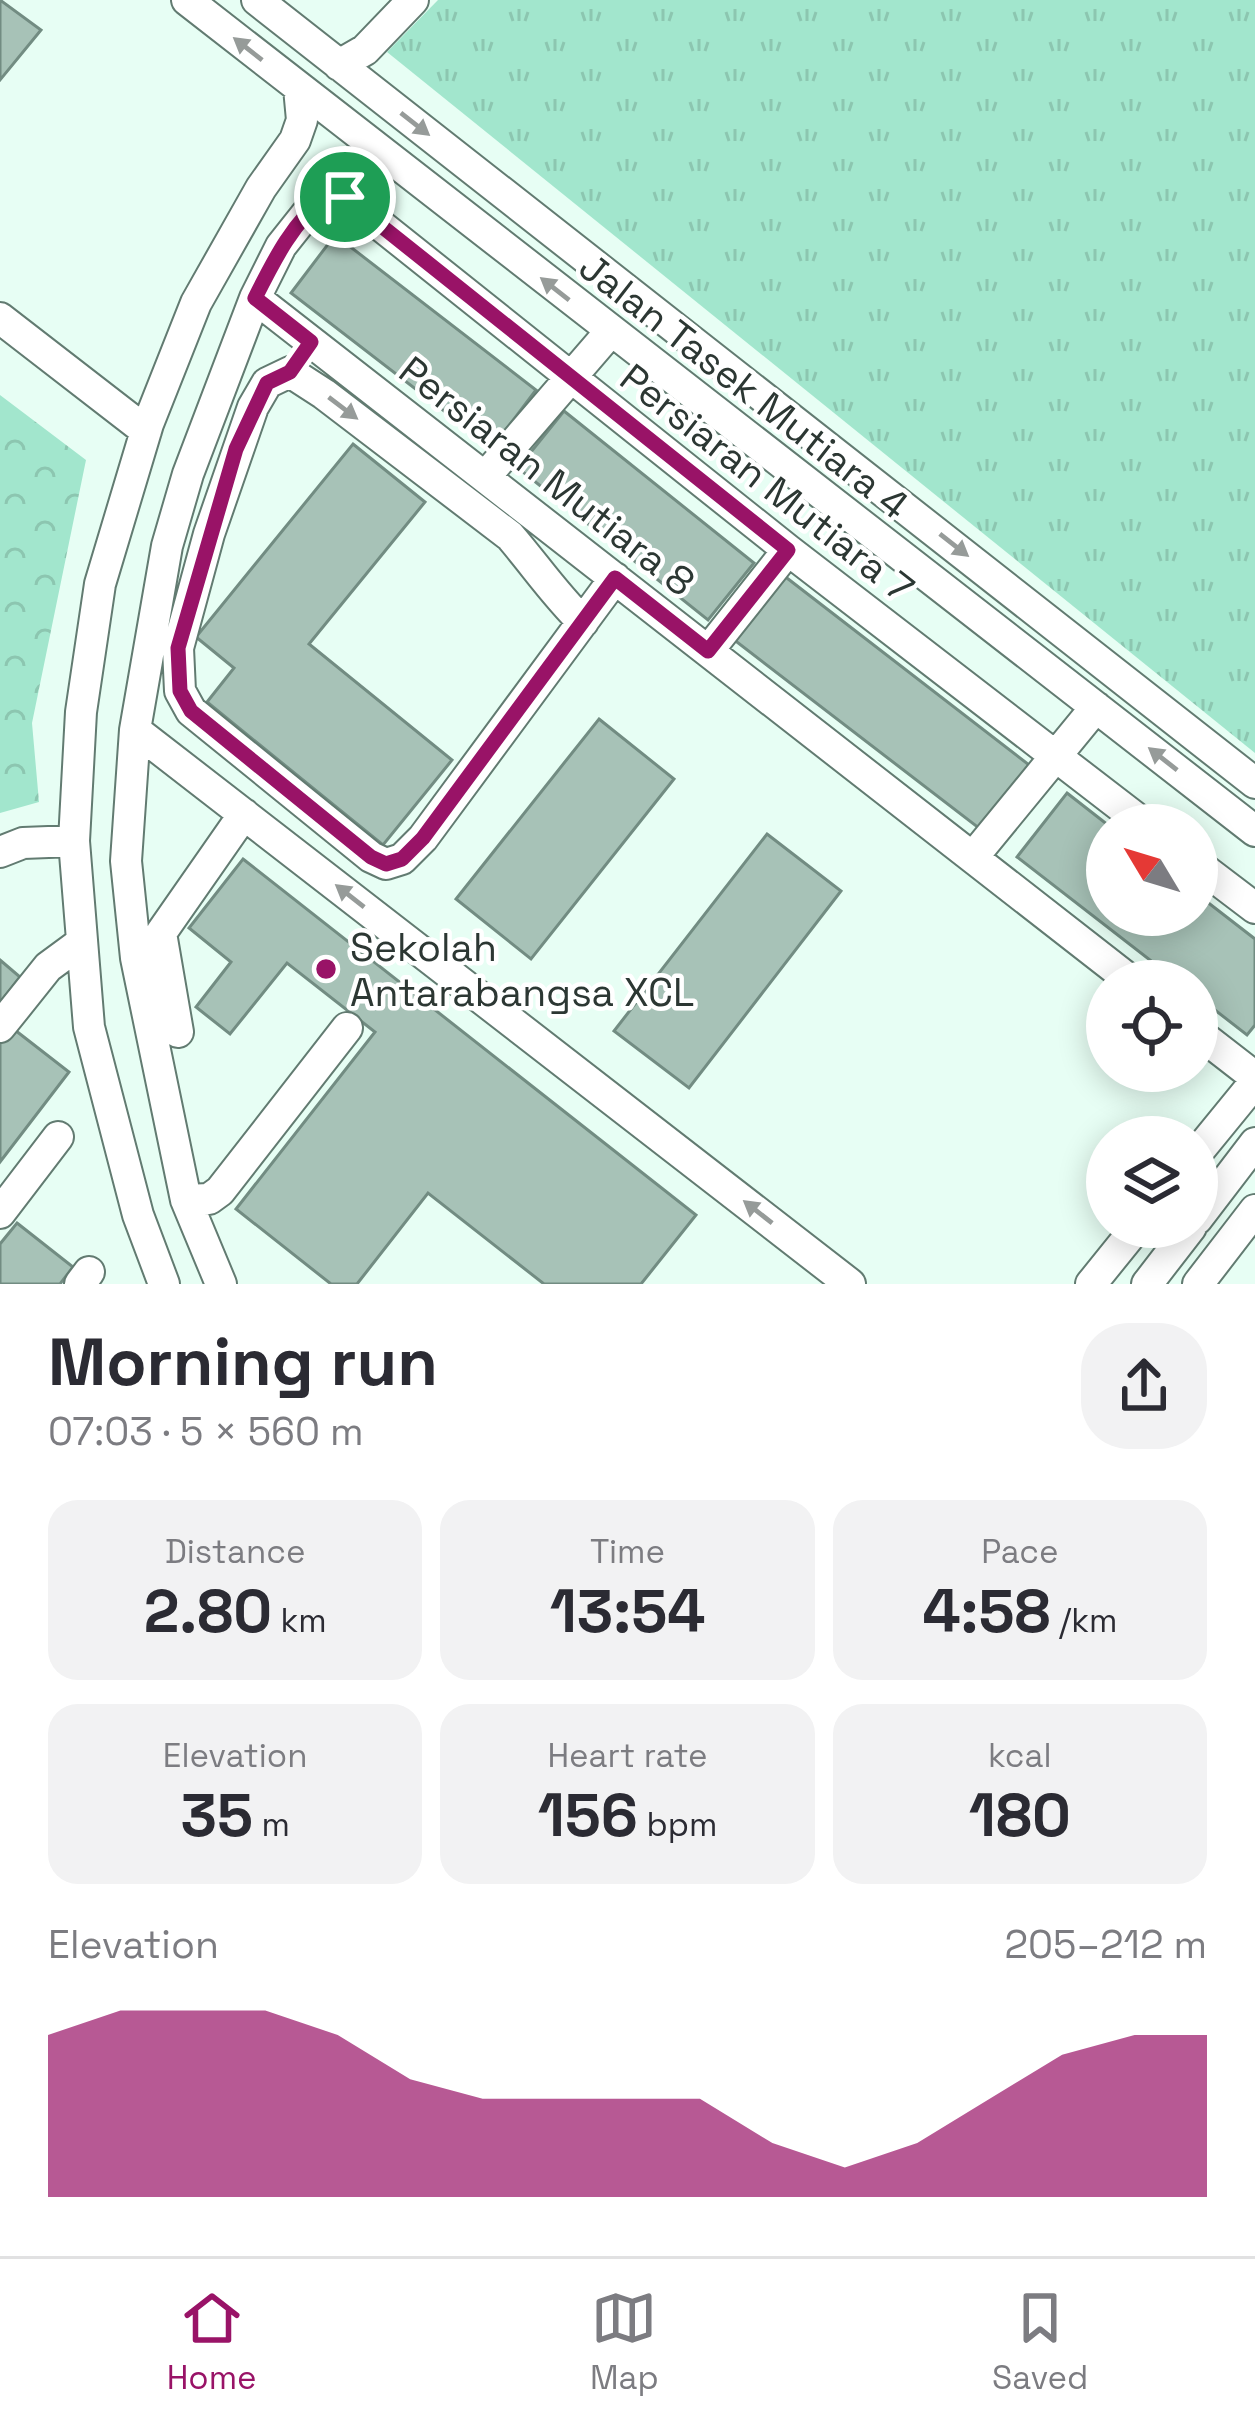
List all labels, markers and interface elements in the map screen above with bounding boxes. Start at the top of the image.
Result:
one-way arrow [233,37,264,62]
one-way arrow [399,111,430,136]
pin [294,146,396,248]
icon: arrive [312,164,378,230]
street label: Jalan Tasek Mutiara 4 [570,242,918,530]
one-way arrow [540,277,571,302]
street label: Persiaran Mutiara 8 [390,345,704,607]
street label: Persiaran Mutiara 7 [610,353,924,613]
one-way arrow [327,395,358,420]
one-way arrow [939,532,970,557]
one-way arrow [1147,747,1178,772]
north arrow [1086,804,1218,936]
map controls [1086,804,1218,1248]
one-way arrow [334,884,365,909]
place label: Sekolah Antarabangsa XCL [350,923,694,1017]
marker: Sekolah Antarabangsa XCL [313,956,339,982]
button: locate [1086,960,1218,1092]
button: layers [1086,1116,1218,1248]
one-way arrow [742,1200,773,1225]
text: Morning run [48,1320,438,1404]
button: share [1081,1323,1207,1449]
text: 07:03 · 5 × 560 m [48,1407,363,1456]
text: Distance [165,1531,305,1573]
text: Time [590,1531,665,1573]
text: Pace [981,1531,1058,1573]
text: 2.80 [144,1573,272,1650]
text: 13:54 [550,1573,705,1650]
text: 4:58 [922,1573,1050,1650]
text: km [272,1600,327,1642]
text: /km [1050,1600,1117,1642]
text: Elevation [163,1735,307,1777]
text: Heart rate [547,1735,708,1777]
text: kcal [988,1735,1052,1777]
text: 35 [180,1777,253,1854]
text: 156 [538,1777,638,1854]
text: 180 [969,1777,1071,1854]
text: m [253,1804,290,1846]
text: bpm [638,1804,717,1846]
text: Elevation [48,1920,219,1969]
text: 205–212 m [1005,1920,1207,1969]
tab: Home [167,2285,257,2399]
tab: Map [590,2285,659,2399]
tab: Saved [992,2285,1088,2399]

